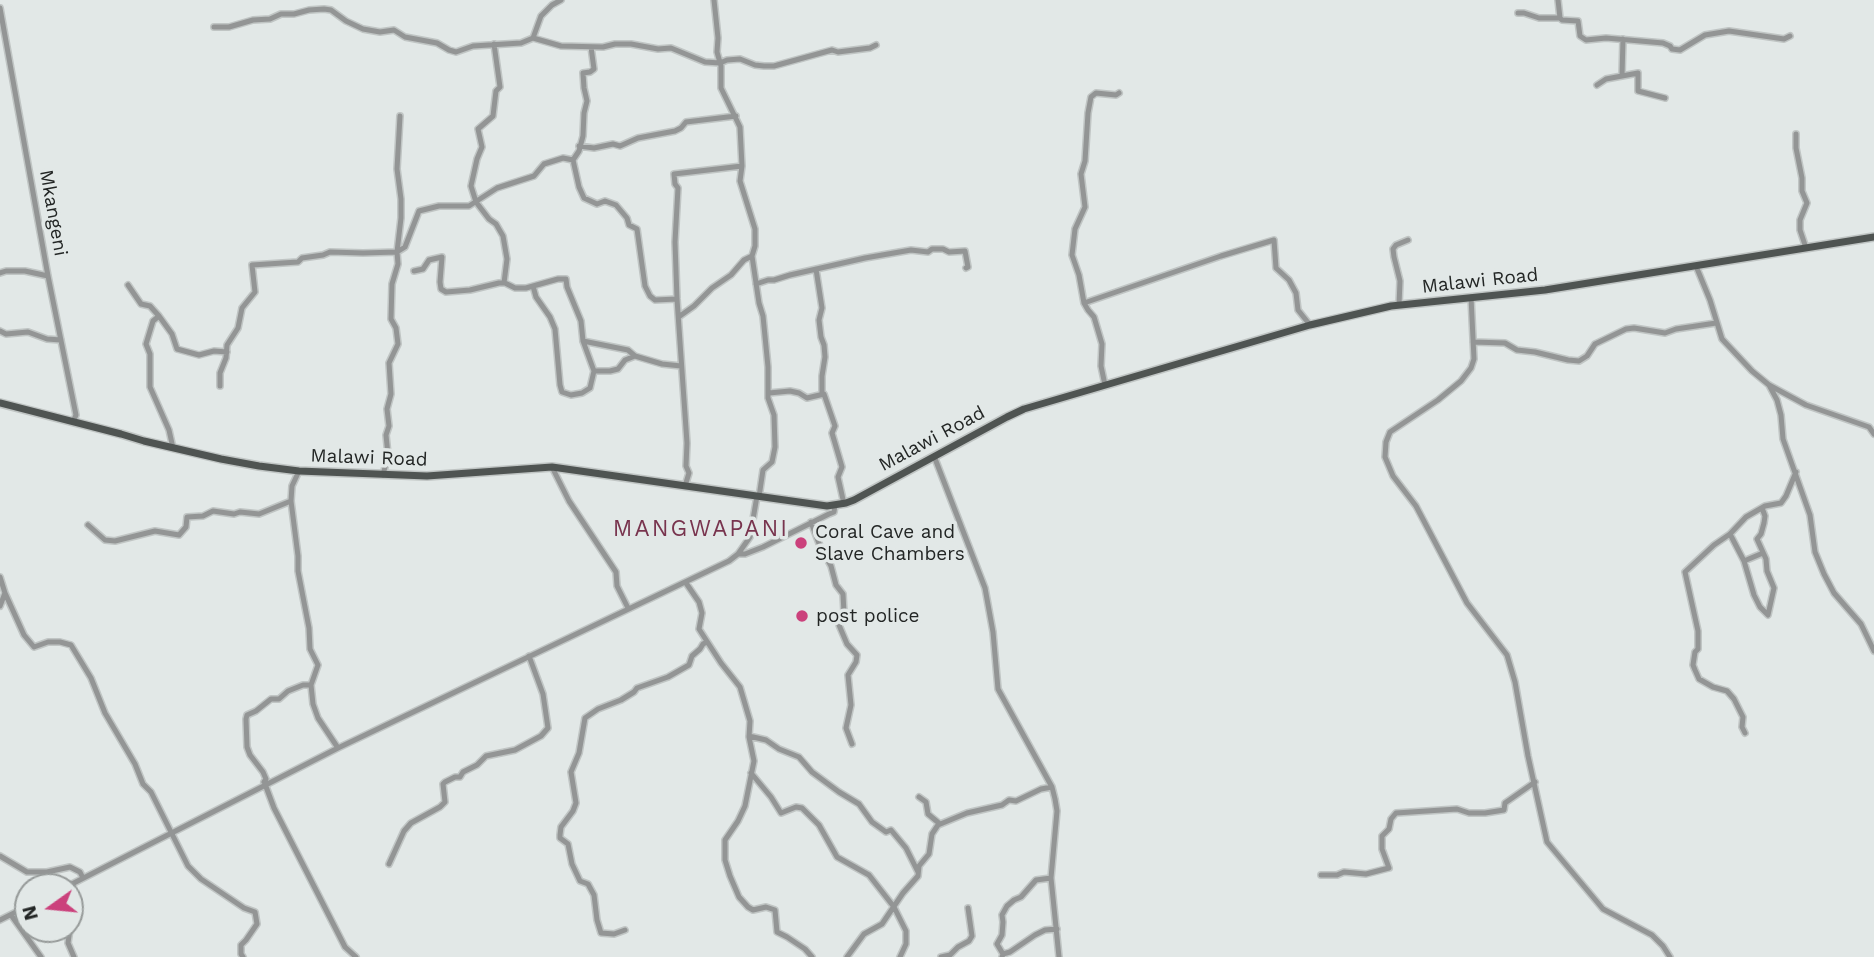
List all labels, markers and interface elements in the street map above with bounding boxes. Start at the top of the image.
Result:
street label: Mkangeni [34,168,72,258]
street label: Malawi Road [1421,264,1539,298]
street label: Malawi Road [875,401,989,477]
street label: Malawi Road [310,445,428,471]
district label: MANGWAPANI [614,515,788,543]
place label: Coral Cave and Slave Chambers [815,521,965,565]
marker: Coral Cave and Slave Chambers [793,535,809,551]
place label: post police [816,605,920,627]
marker: post police [794,608,810,624]
north arrow [14,873,84,943]
text: N [17,903,43,923]

